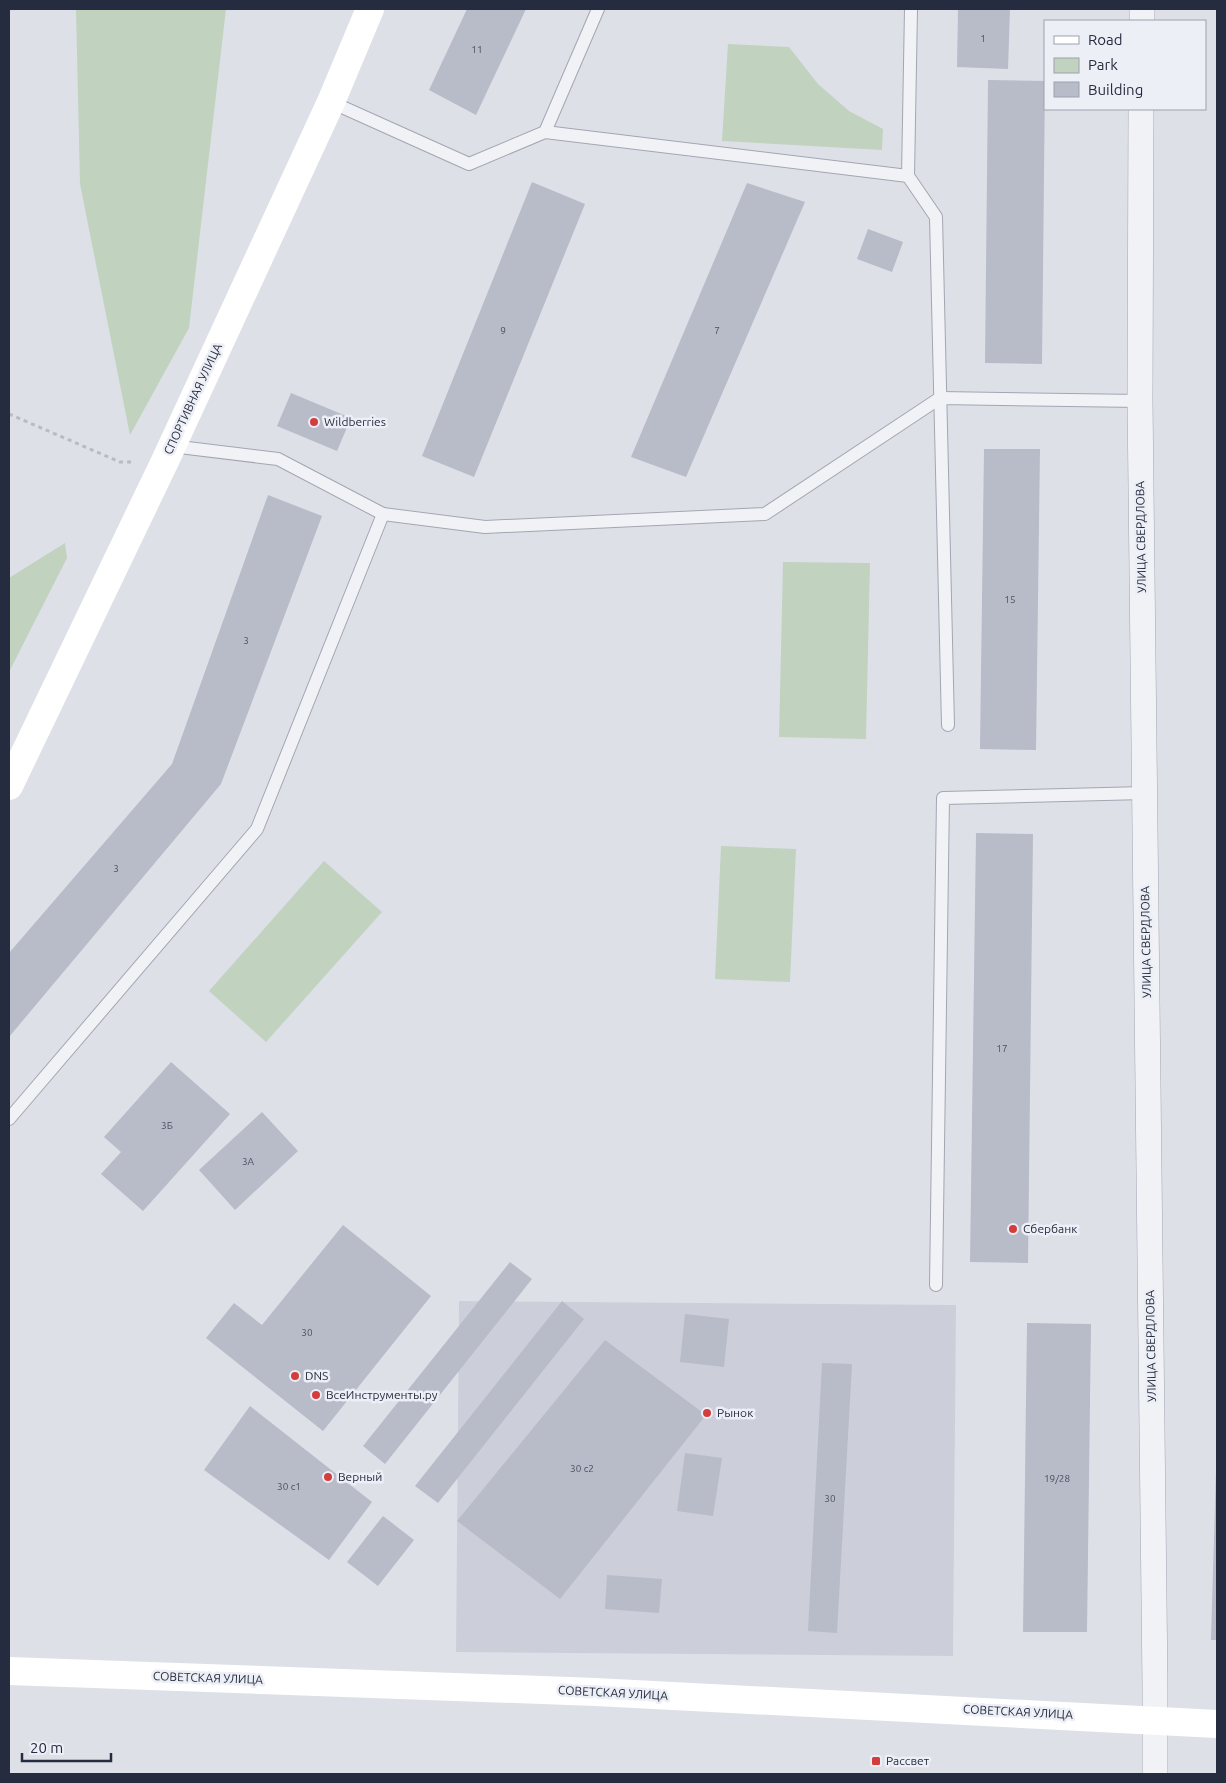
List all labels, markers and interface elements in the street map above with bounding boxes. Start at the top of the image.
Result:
legend [1044,20,1206,110]
text: Road [1088,31,1123,48]
house number: 1 [980,33,986,44]
house number: 11 [471,44,483,55]
text: Park [1088,56,1118,73]
text: Building [1088,81,1143,98]
house number: 9 [500,325,506,336]
house number: 7 [714,325,720,336]
street label: СПОРТИВНАЯ УЛИЦА [161,341,224,456]
place label: Wildberries [324,415,386,428]
marker: Wildberries [308,416,320,428]
street label: УЛИЦА СВЕРДЛОВА [1133,481,1148,593]
house number: 15 [1004,594,1016,605]
house number: 3 [243,635,249,646]
house number: 3 [113,863,119,874]
street label: УЛИЦА СВЕРДЛОВА [1138,886,1153,998]
house number: 17 [996,1043,1008,1054]
house number: 3Б [161,1120,173,1131]
house number: 3А [242,1156,255,1167]
place label: Сбербанк [1023,1222,1077,1235]
marker: Сбербанк [1007,1223,1019,1235]
street label: УЛИЦА СВЕРДЛОВА [1143,1290,1158,1402]
house number: 30 [301,1327,313,1338]
place label: DNS [305,1369,328,1382]
marker: DNS [289,1370,301,1382]
place label: ВсеИнструменты.ру [326,1388,438,1401]
marker: ВсеИнструменты.ру [310,1389,322,1401]
place label: Рынок [717,1406,753,1419]
marker: Рынок [701,1407,713,1419]
house number: 30 c2 [570,1463,594,1474]
place label: Верный [338,1470,382,1483]
marker: Верный [322,1471,334,1483]
house number: 19/28 [1044,1473,1070,1484]
house number: 30 с1 [277,1481,301,1492]
house number: 30 [824,1493,836,1504]
street label: СОВЕТСКАЯ УЛИЦА [153,1669,264,1686]
street label: СОВЕТСКАЯ УЛИЦА [558,1683,669,1702]
street label: СОВЕТСКАЯ УЛИЦА [963,1702,1074,1721]
scale bar [22,1730,111,1762]
text: 20 m [30,1739,63,1756]
place label: Рассвет [886,1754,930,1767]
marker: Рассвет [870,1755,882,1767]

